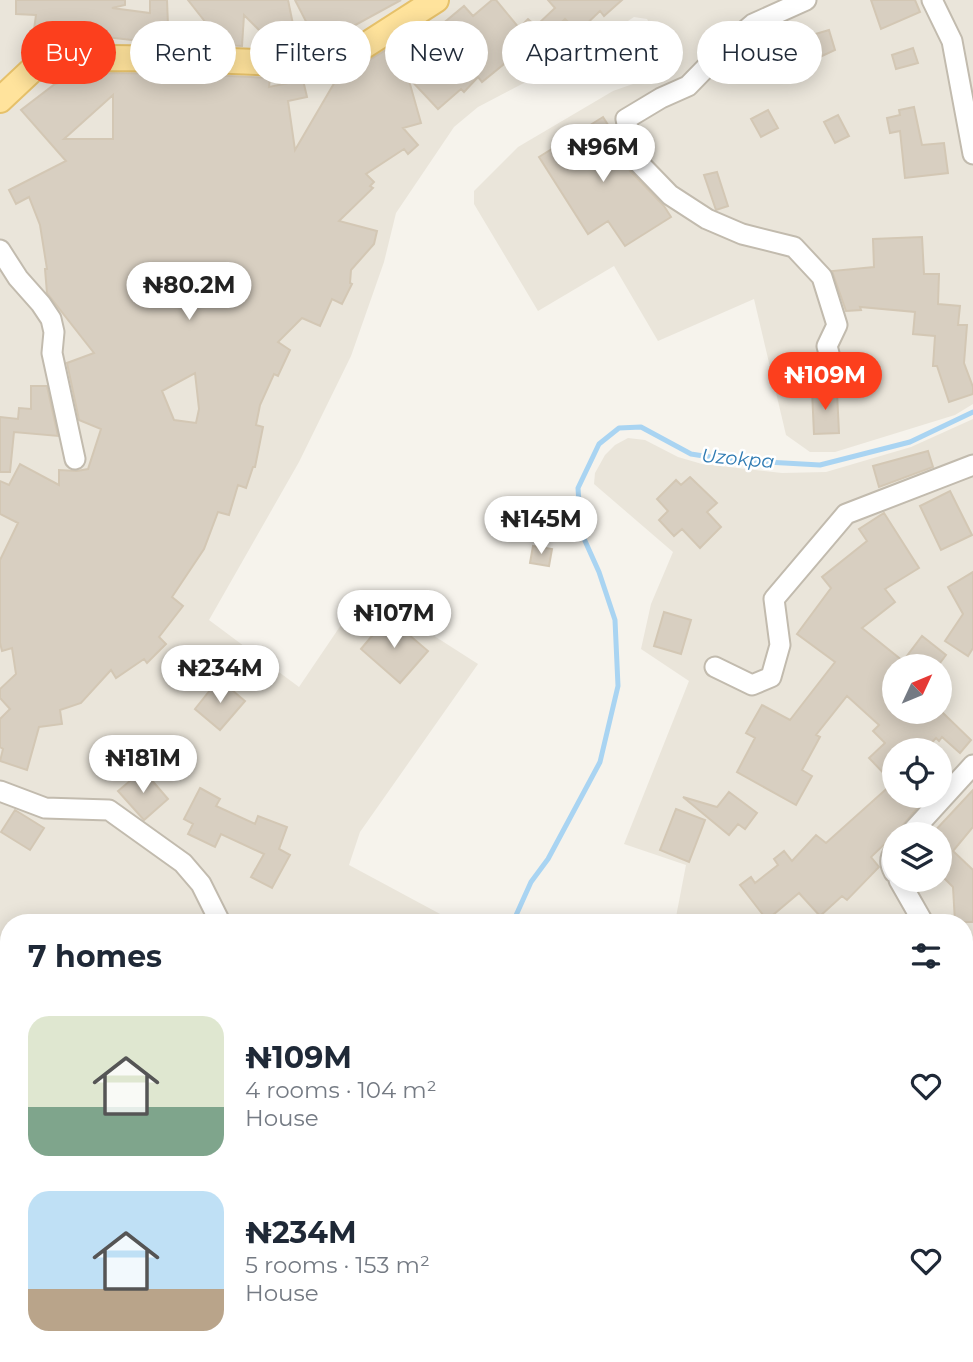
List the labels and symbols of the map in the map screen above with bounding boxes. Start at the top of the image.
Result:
pin: ₦96M [562,124,644,184]
pin: ₦80.2M [132,262,246,322]
pin: ₦109M [776,352,874,412]
water label: Uzokpa [701,444,775,473]
pin: ₦145M [492,496,590,556]
pin: ₦107M [345,590,443,650]
pin: ₦234M [171,646,269,705]
north arrow [882,654,952,724]
pin: ₦181M [94,736,192,795]

